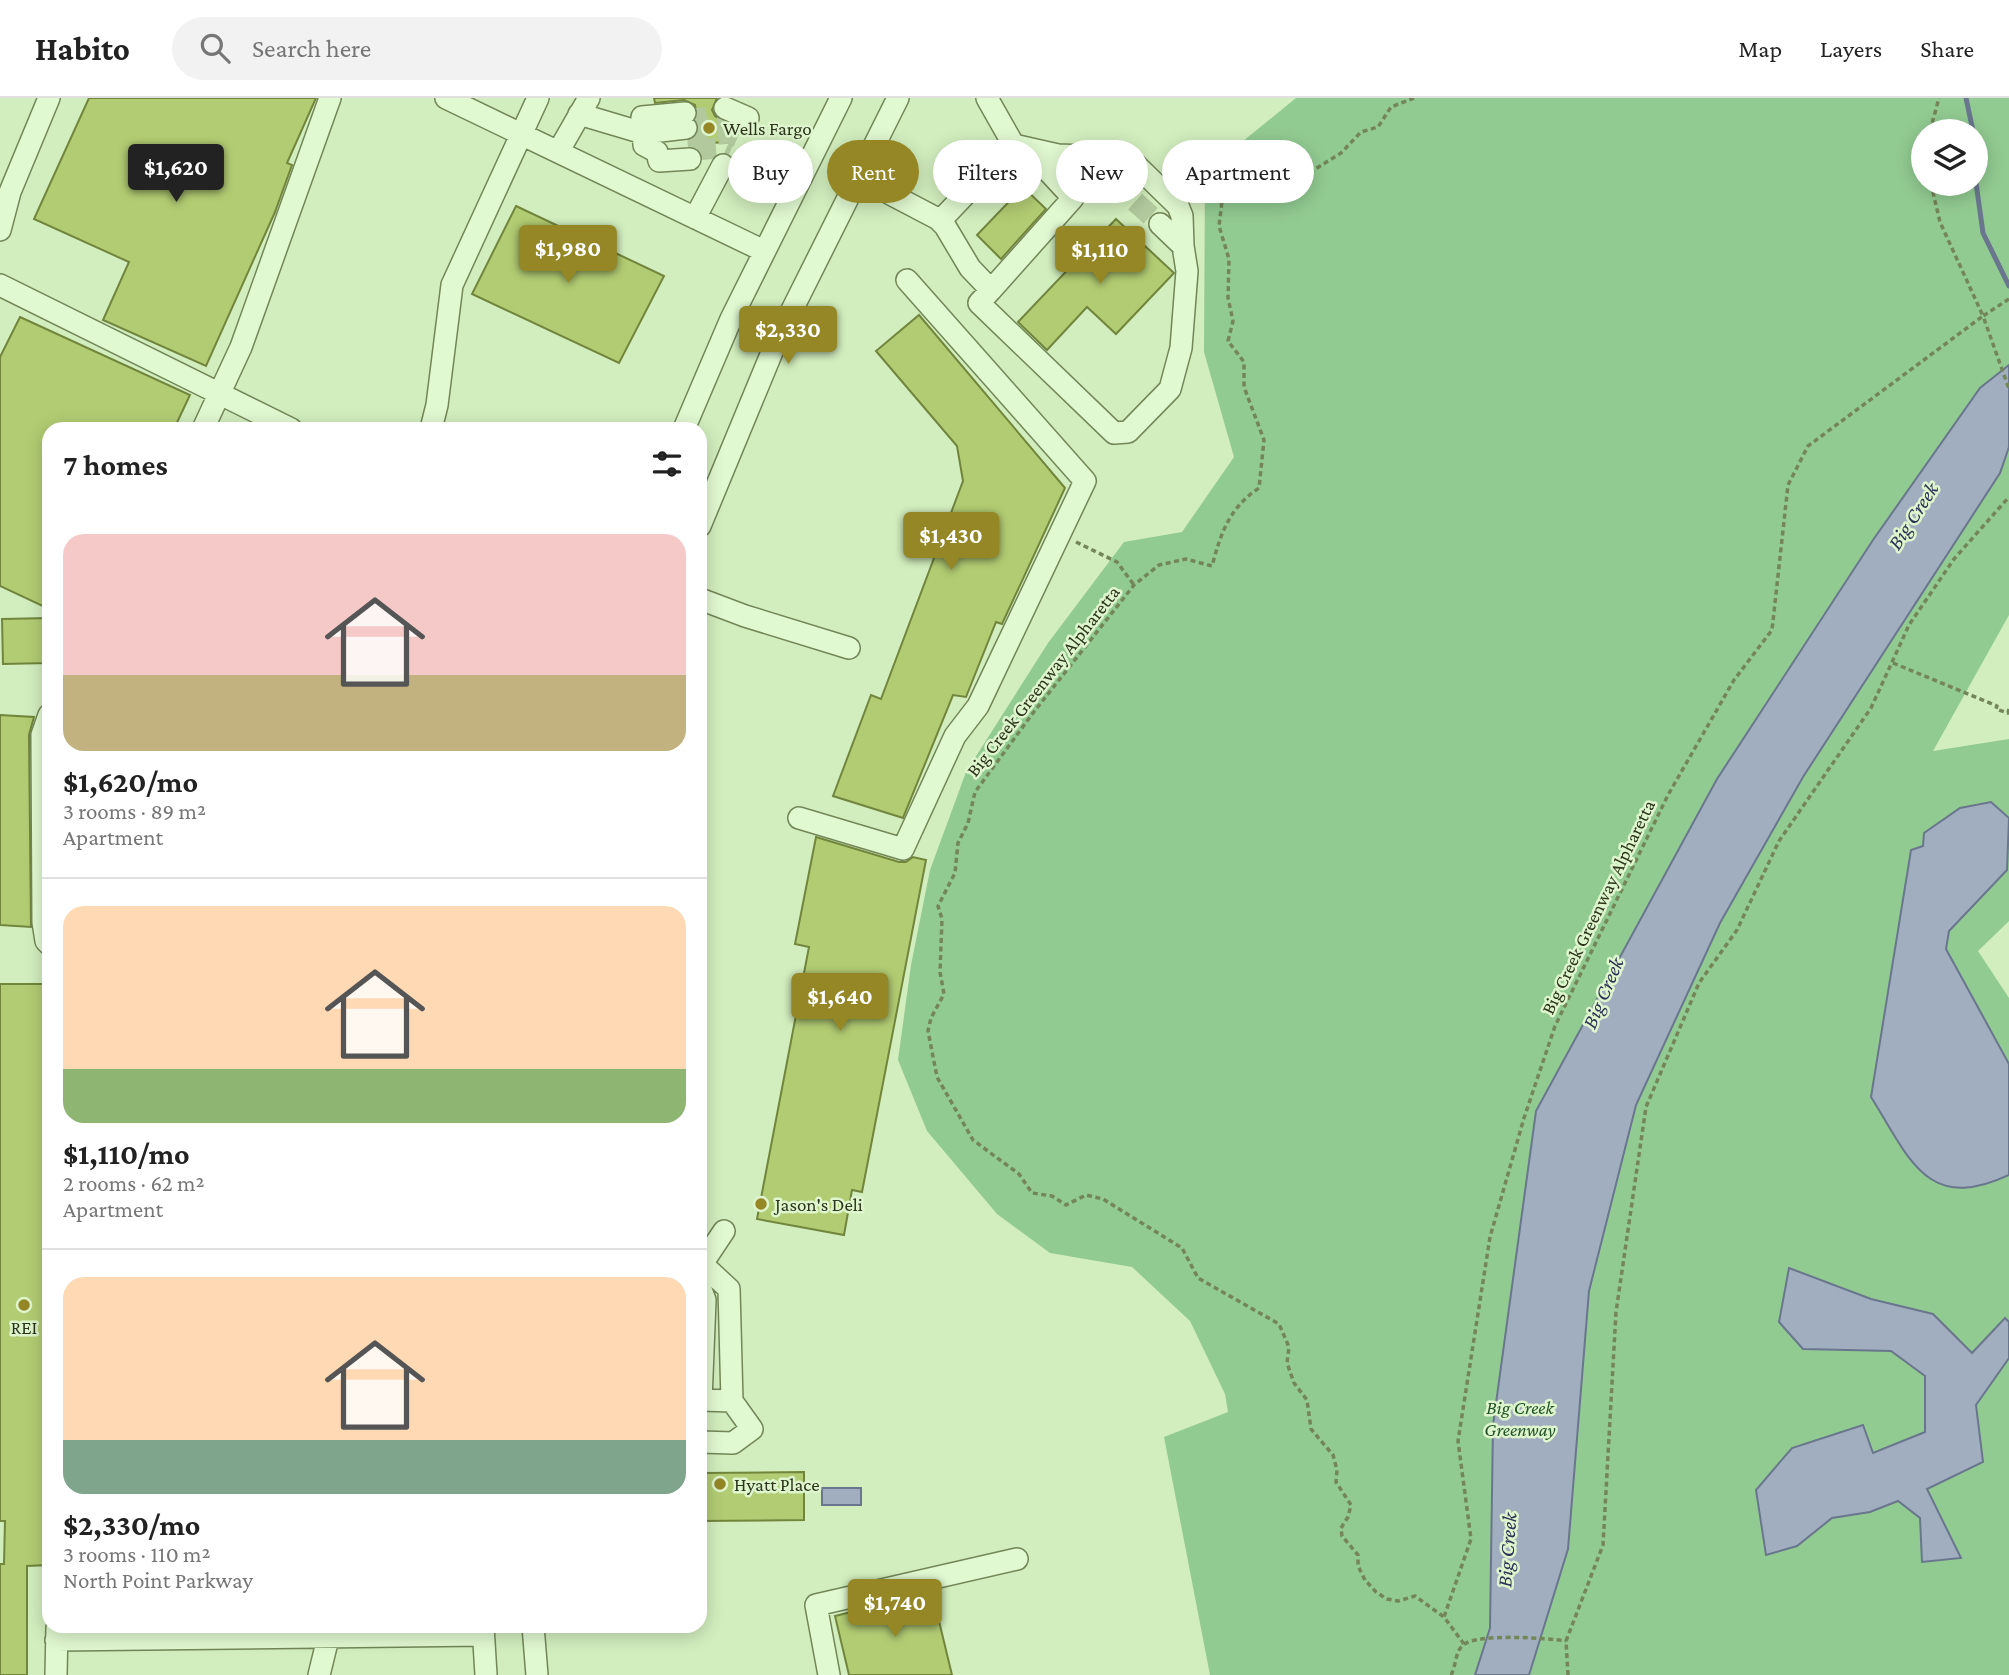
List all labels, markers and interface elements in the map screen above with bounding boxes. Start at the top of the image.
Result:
search box [172,17,662,80]
icon: search [196,29,234,67]
text: Habito [35,30,130,67]
text: Search here [252,34,371,63]
text: Map [1738,35,1782,62]
text: Layers [1820,35,1882,62]
text: Share [1920,35,1974,62]
place label: Wells Fargo [723,118,812,139]
map controls [1911,119,1988,196]
button: layers [1911,119,1988,196]
marker: Wells Fargo [701,120,717,136]
chip: Buy [728,140,813,203]
chip: Rent [827,140,919,203]
chip: Filters [933,140,1042,203]
chip: New [1056,140,1148,203]
chip: Apartment [1162,140,1314,203]
pin: $1,620 [119,144,233,204]
text: $1,620 [144,154,208,180]
pin: $1,980 [511,226,625,285]
pin: $1,110 [1043,226,1157,286]
text: $1,980 [535,235,601,261]
text: $1,110 [1071,236,1129,262]
pin: $2,330 [731,306,845,366]
text: $2,330 [755,316,821,342]
icon: filters [648,445,686,483]
text: 7 homes [63,448,168,481]
water label: Big Creek [1883,477,1944,554]
pin: $1,430 [894,512,1008,572]
text: $1,430 [919,522,983,548]
icon: home [312,579,438,705]
street label: Big Creek Greenway Alpharetta [962,581,1124,780]
text: $1,620/mo [63,765,198,798]
street label: Big Creek Greenway Alpharetta [1536,796,1660,1018]
text: 3 rooms · 89 m² [63,798,206,824]
text: Apartment [63,824,163,850]
icon: home [312,951,438,1077]
water label: Big Creek [1577,954,1629,1032]
pin: $1,640 [783,974,897,1033]
text: $1,640 [807,983,873,1009]
text: $1,110/mo [63,1137,190,1170]
text: 2 rooms · 62 m² [63,1170,204,1196]
place label: Jason's Deli [773,1194,863,1215]
text: Apartment [63,1196,163,1222]
marker: Jason's Deli [753,1196,769,1212]
marker: REI [16,1297,32,1313]
place label: REI [11,1317,37,1338]
icon: home [312,1322,438,1448]
park label: Big Creek Greenway [1484,1397,1556,1440]
place label: Hyatt Place [734,1474,820,1495]
marker: Hyatt Place [712,1476,728,1492]
text: $2,330/mo [63,1508,200,1541]
water label: Big Creek [1492,1511,1522,1588]
text: 3 rooms · 110 m² [63,1541,210,1567]
text: North Point Parkway [63,1567,253,1593]
pin: $1,740 [838,1580,952,1639]
text: $1,740 [864,1589,926,1615]

